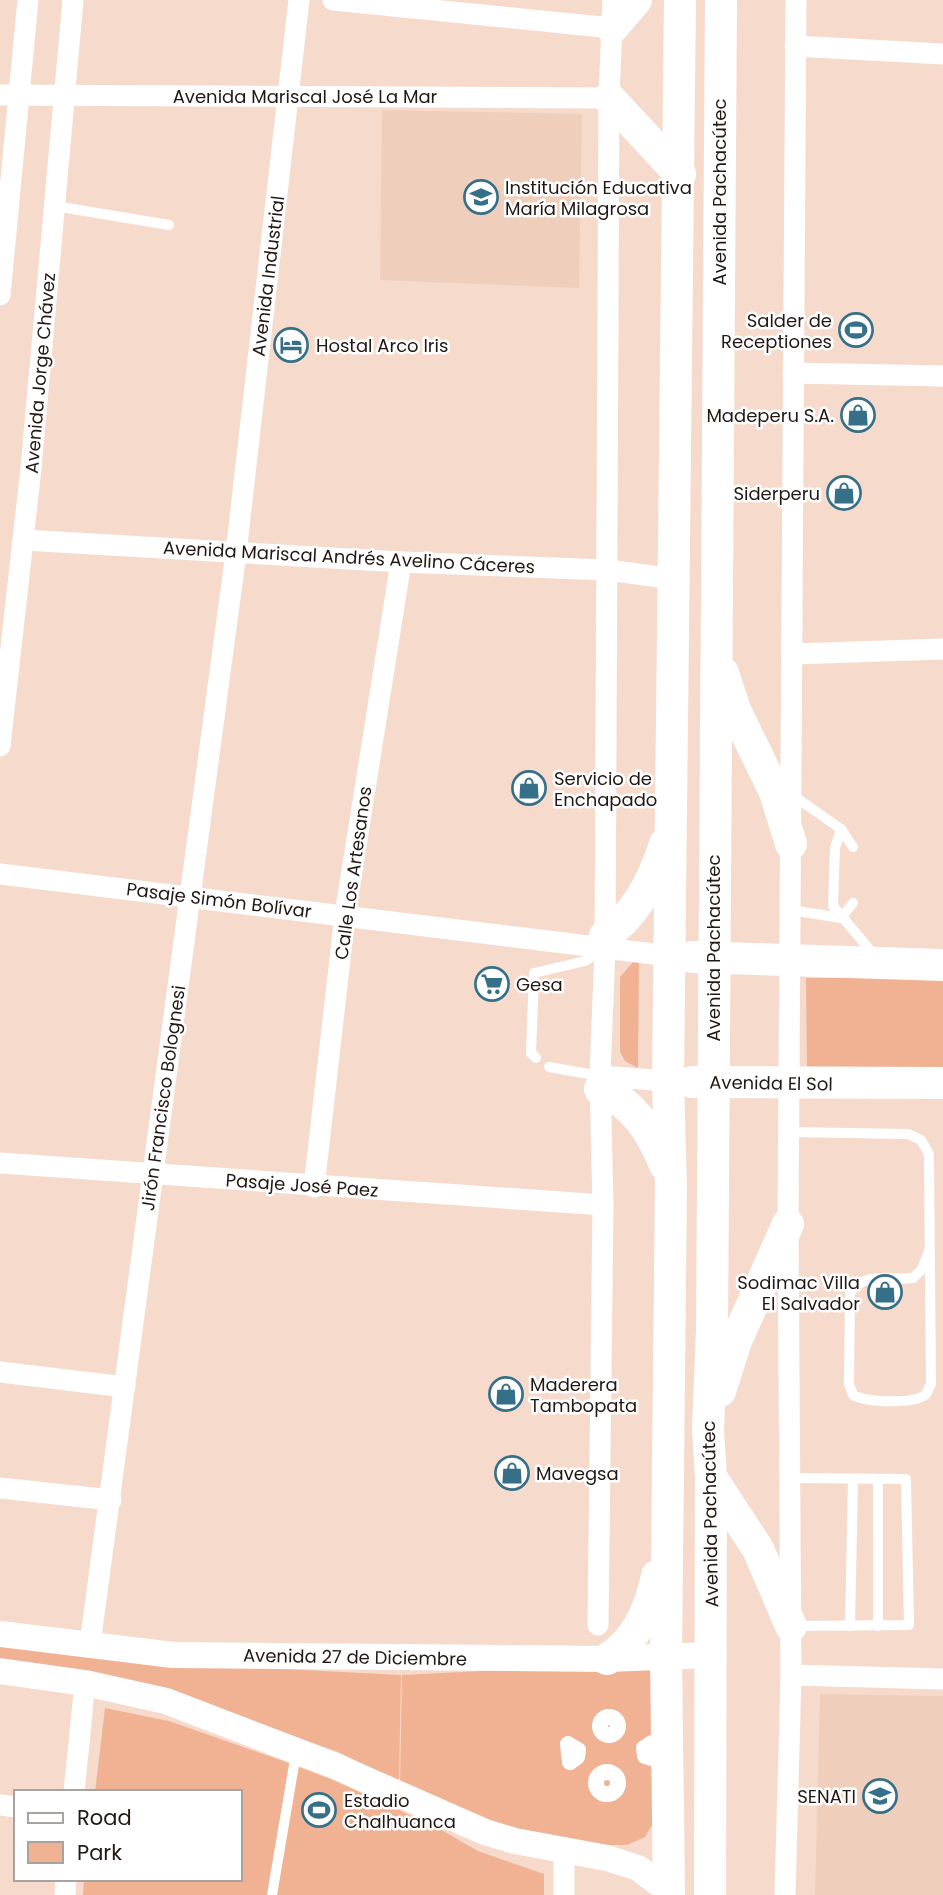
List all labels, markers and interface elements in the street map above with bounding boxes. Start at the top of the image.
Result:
street label: Avenida Mariscal José La Mar [173,84,438,109]
street label: Avenida Pachacútec [707,99,732,285]
place label: Institución Educativa María Milagrosa [505,175,692,221]
school or university icon: Institución Educativa María Milagrosa [462,178,500,216]
street label: Avenida Industrial [246,194,290,358]
street label: Avenida Jorge Chávez [19,272,61,474]
place label: Salder de Receptiones [721,308,832,354]
sports icon: Salder de Receptiones [837,311,875,349]
hotel icon: Hostal Arco Iris [272,326,310,364]
place label: Hostal Arco Iris [316,333,448,358]
shop icon: Madeperu S.A. [839,396,877,434]
place label: Madeperu S.A. [706,403,834,428]
shop icon: Siderperu [825,474,863,512]
place label: Siderperu [733,481,820,506]
street label: Avenida Mariscal Andrés Avelino Cáceres [162,535,536,579]
place label: Servicio de Enchapado [554,766,657,812]
shop icon: Servicio de Enchapado [510,769,548,807]
street label: Calle Los Artesanos [328,785,378,961]
street label: Avenida Pachacútec [701,855,726,1041]
street label: Pasaje Simón Bolívar [125,876,313,924]
supermarket icon: Gesa [473,965,511,1003]
place label: Gesa [516,972,563,997]
street label: Jirón Francisco Bolognesi [135,984,191,1212]
street label: Avenida El Sol [709,1069,833,1097]
street label: Pasaje José Paez [225,1167,379,1203]
place label: Sodimac Villa El Salvador [737,1270,860,1316]
shop icon: Sodimac Villa El Salvador [866,1273,904,1311]
place label: Maderera Tambopata [530,1372,637,1418]
shop icon: Maderera Tambopata [487,1375,525,1413]
street label: Avenida Pachacútec [696,1420,724,1608]
shop icon: Mavegsa [493,1454,531,1492]
place label: Mavegsa [536,1461,619,1486]
street label: Avenida 27 de Diciembre [243,1643,467,1671]
school or university icon: SENATI [861,1777,899,1815]
place label: SENATI [797,1784,856,1809]
place label: Estadio Chalhuanca [344,1788,456,1834]
legend [14,1790,242,1881]
sports icon: Estadio Chalhuanca [300,1791,338,1829]
text: Road [77,1803,132,1832]
text: Park [77,1838,122,1867]

